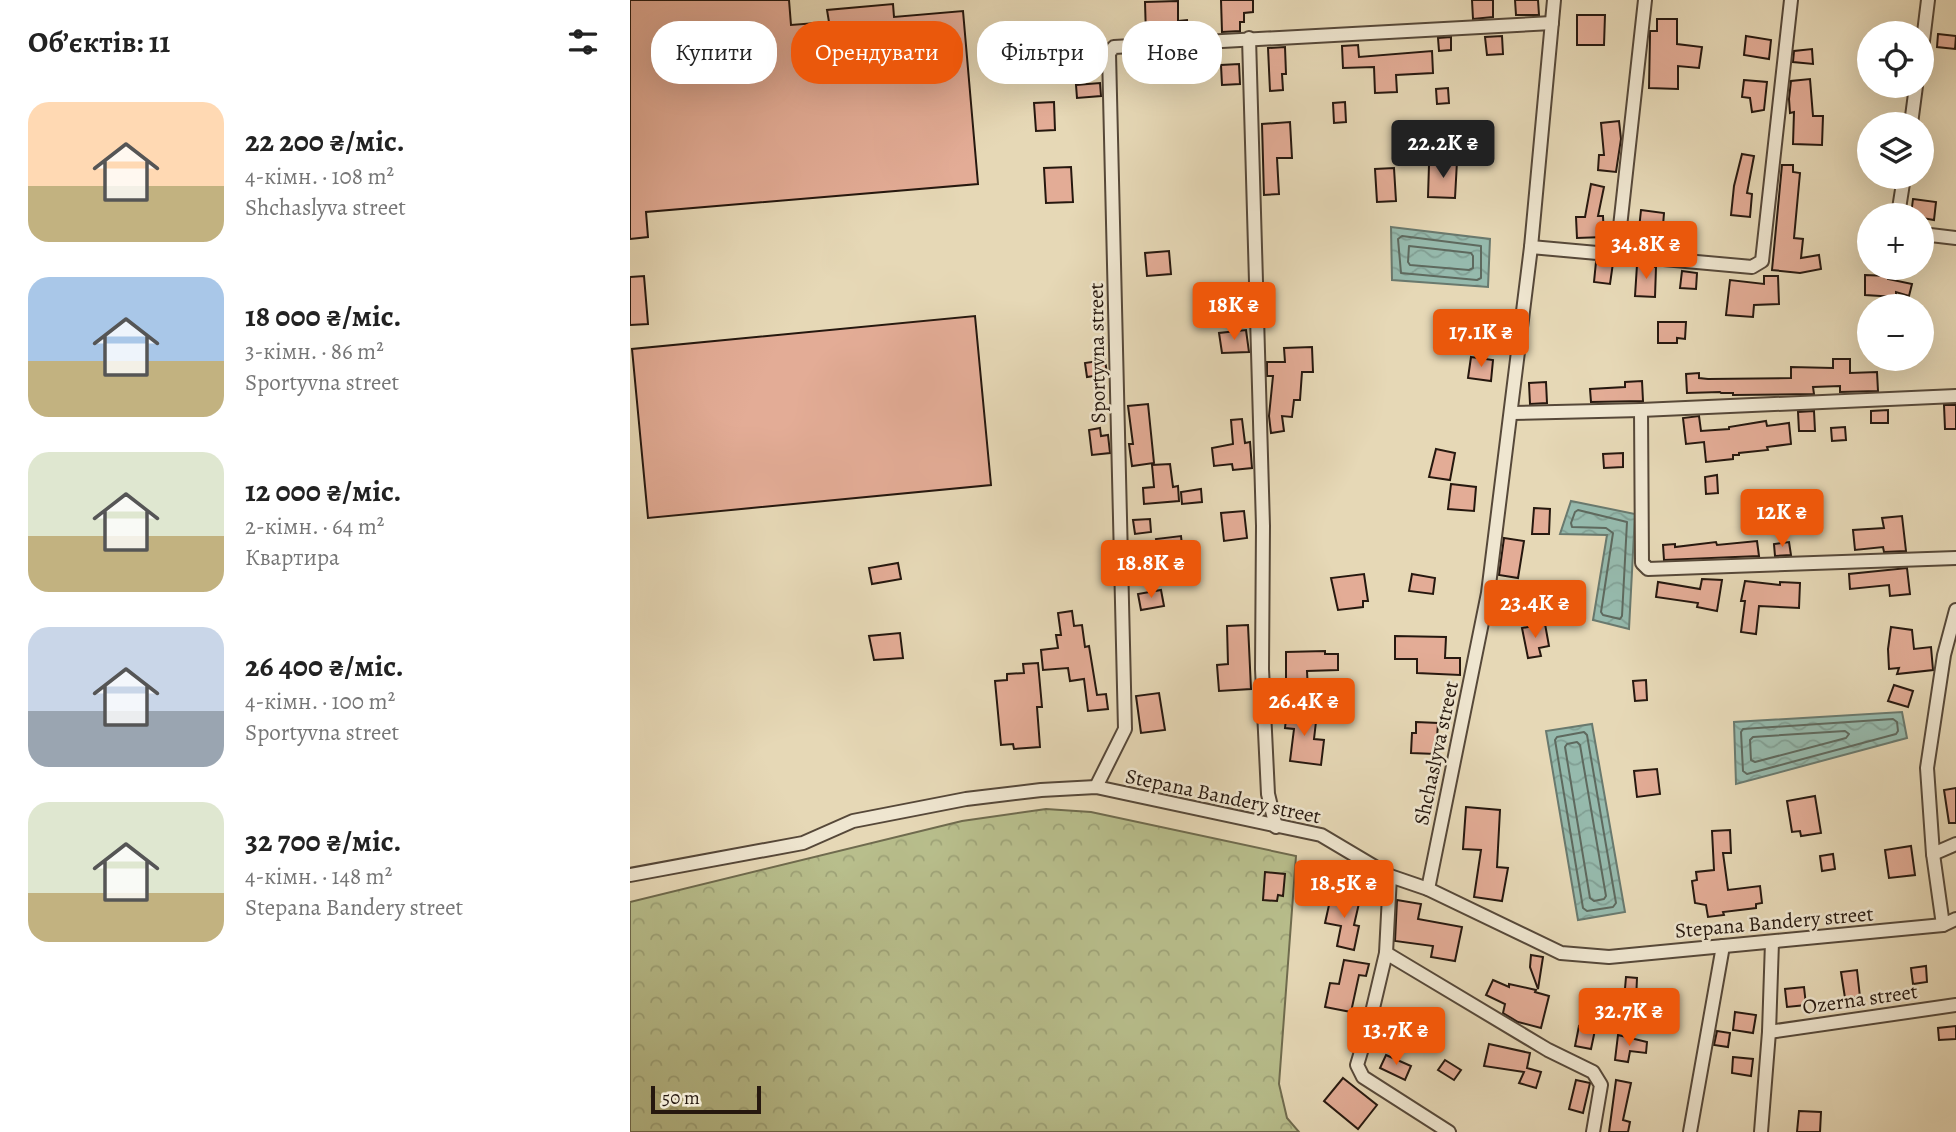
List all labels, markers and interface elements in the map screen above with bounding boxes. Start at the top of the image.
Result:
chip: Купити [651,21,777,84]
chip: Орендувати [791,21,963,84]
chip: Фільтри [977,21,1108,84]
chip: Нове [1122,21,1222,84]
map controls [1857,21,1934,371]
button: locate [1857,21,1934,98]
text: Об’єктів: 11 [28,22,170,62]
icon: filters [564,23,602,61]
button: layers [1857,112,1934,189]
pin: 22.2K ₴ [1378,120,1508,180]
text: 22 200 ₴/міс. [245,121,405,161]
text: 22.2K ₴ [1407,127,1479,158]
icon: home [84,130,168,214]
text: 4-кімн. · 108 m² [245,161,394,192]
text: Shchaslyva street [245,192,406,223]
button: + [1857,203,1934,280]
pin: 34.8K ₴ [1581,222,1711,281]
text: 34.8K ₴ [1611,228,1681,259]
street label: Sportyvna street [1082,282,1112,424]
pin: 18K ₴ [1185,282,1283,342]
text: 18K ₴ [1209,289,1259,320]
button: − [1857,294,1934,371]
text: 18 000 ₴/міс. [245,296,401,336]
icon: home [84,305,168,389]
pin: 17.1K ₴ [1416,310,1546,369]
text: 17.1K ₴ [1449,316,1513,347]
text: 3-кімн. · 86 m² [245,336,384,367]
text: Sportyvna street [245,367,399,398]
text: 12 000 ₴/міс. [245,471,402,511]
icon: home [84,480,168,564]
pin: 12K ₴ [1733,490,1831,549]
text: 12K ₴ [1757,496,1807,527]
text: 2-кімн. · 64 m² [245,511,384,542]
pin: 18.8K ₴ [1086,540,1216,600]
text: Квартира [245,542,340,573]
text: 18.8K ₴ [1117,547,1185,578]
pin: 23.4K ₴ [1470,580,1600,640]
text: 23.4K ₴ [1500,587,1570,618]
text: 26 400 ₴/міс. [245,646,404,686]
icon: home [84,655,168,739]
pin: 26.4K ₴ [1239,678,1369,738]
street label: Shchaslyva street [1407,678,1465,828]
text: 26.4K ₴ [1269,685,1339,716]
text: 4-кімн. · 100 m² [245,686,395,717]
text: Sportyvna street [245,717,399,748]
street label: Stepana Bandery street [1123,762,1323,830]
text: 32 700 ₴/міс. [245,821,401,861]
icon: home [84,830,168,914]
pin: 18.5K ₴ [1279,860,1409,920]
text: 4-кімн. · 148 m² [245,861,392,892]
text: 18.5K ₴ [1311,867,1377,898]
text: Stepana Bandery street [245,892,463,923]
street label: Stepana Bandery street [1674,899,1874,945]
street label: Ozerna street [1801,977,1919,1021]
pin: 32.7K ₴ [1564,988,1694,1048]
text: 32.7K ₴ [1595,995,1663,1026]
pin: 13.7K ₴ [1331,1007,1461,1067]
text: 13.7K ₴ [1363,1014,1429,1045]
scale bar [651,1083,761,1115]
text: 50 m [662,1085,700,1111]

